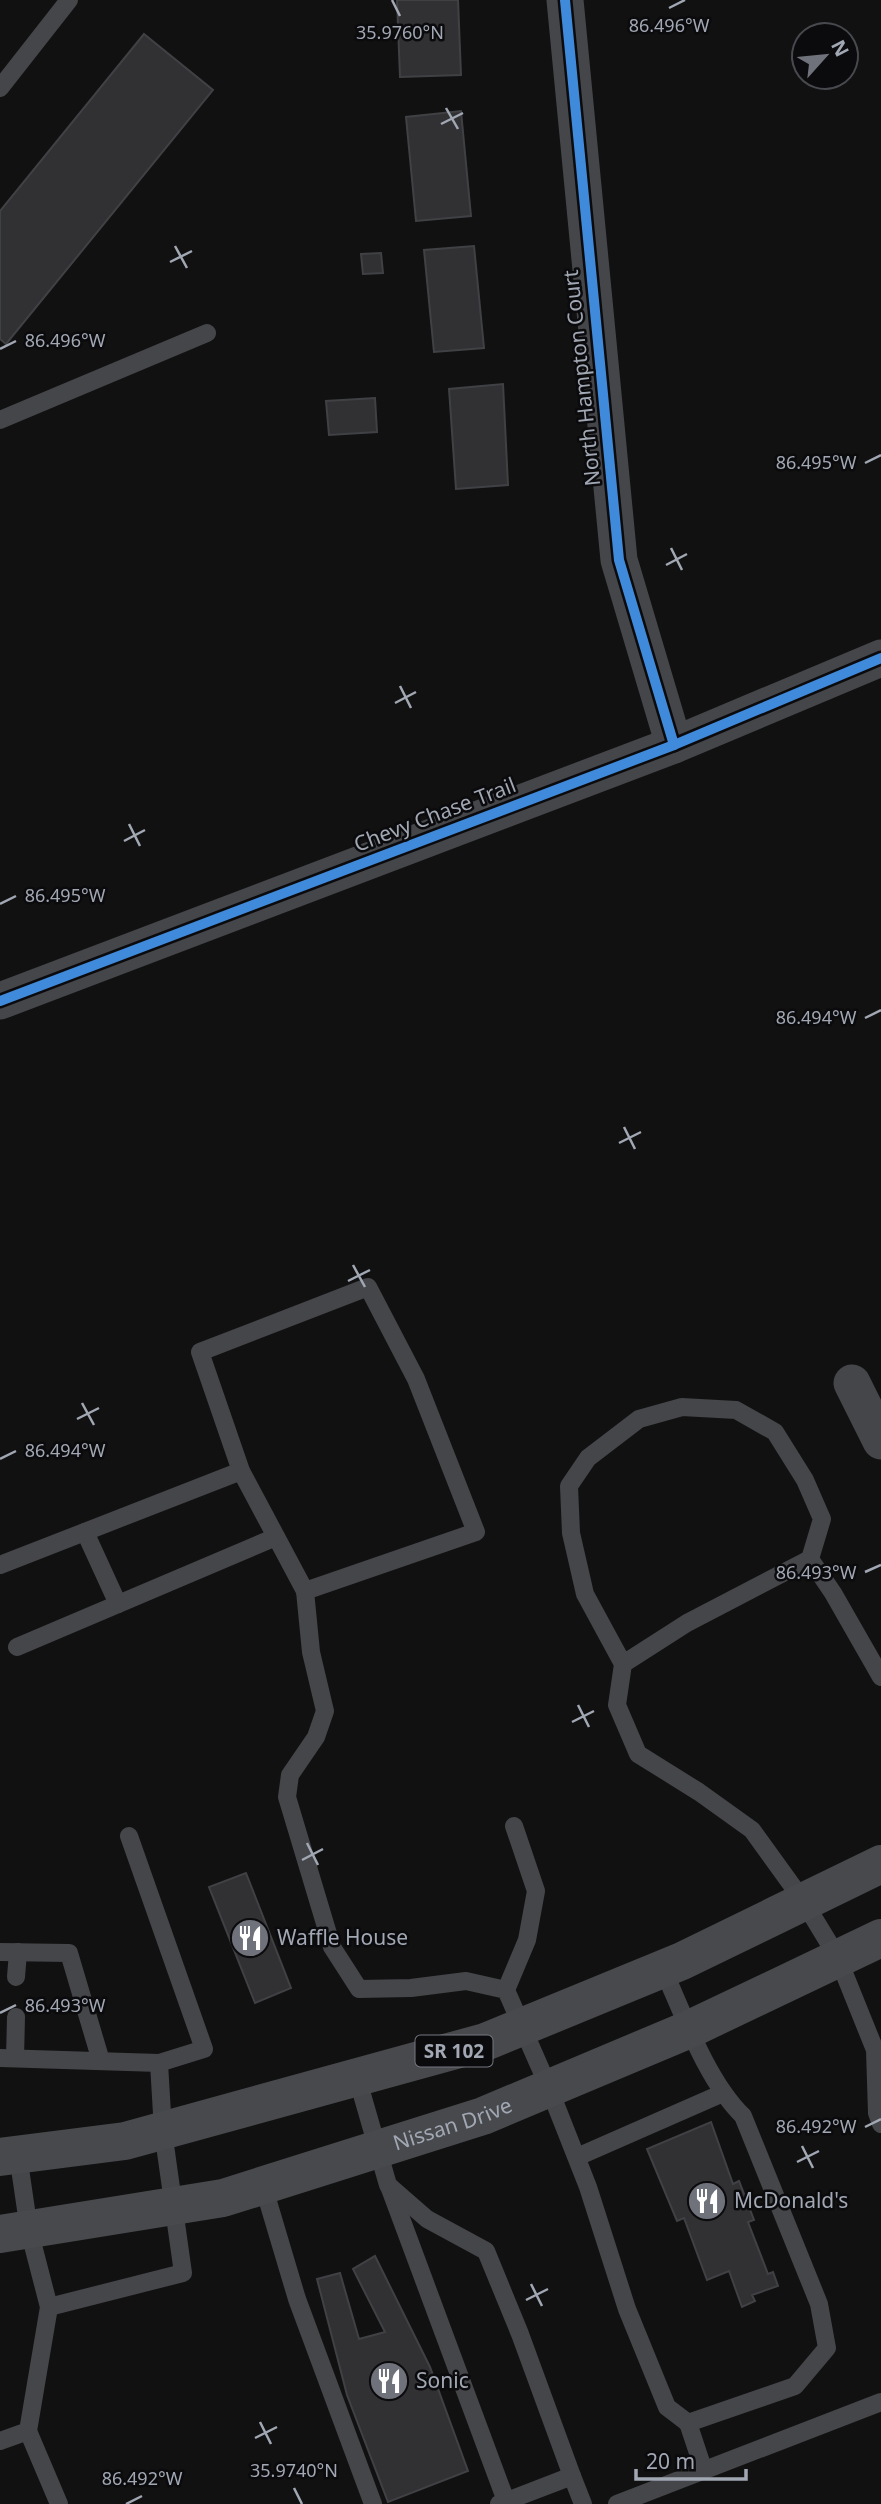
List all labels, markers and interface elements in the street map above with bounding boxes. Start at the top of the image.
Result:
text: 86.496°W [629,13,710,37]
text: 35.9760°N [356,20,444,44]
north arrow [790,21,860,91]
text: N [825,35,855,61]
street label: North Hampton Court [556,268,606,488]
text: 86.496°W [25,328,106,352]
text: 86.495°W [776,450,857,474]
street label: Chevy Chase Trail [350,770,520,858]
text: 86.495°W [25,883,106,907]
text: 86.494°W [776,1005,857,1029]
text: 86.494°W [25,1438,106,1462]
text: 86.493°W [776,1560,857,1584]
restaurant icon: Waffle House [229,1917,271,1959]
place label: Waffle House [277,1923,408,1951]
text: 86.493°W [25,1993,106,2017]
road number: SR 102 [416,2036,492,2066]
street label: Nissan Drive [389,2090,516,2156]
text: 86.492°W [776,2114,857,2138]
restaurant icon: McDonald's [686,2180,728,2222]
place label: McDonald's [734,2186,848,2214]
restaurant icon: Sonic [368,2360,410,2402]
place label: Sonic [416,2366,469,2394]
scale bar [636,2438,746,2482]
text: 20 m [646,2447,695,2475]
text: 35.9740°N [250,2458,338,2482]
text: 86.492°W [102,2466,183,2490]

